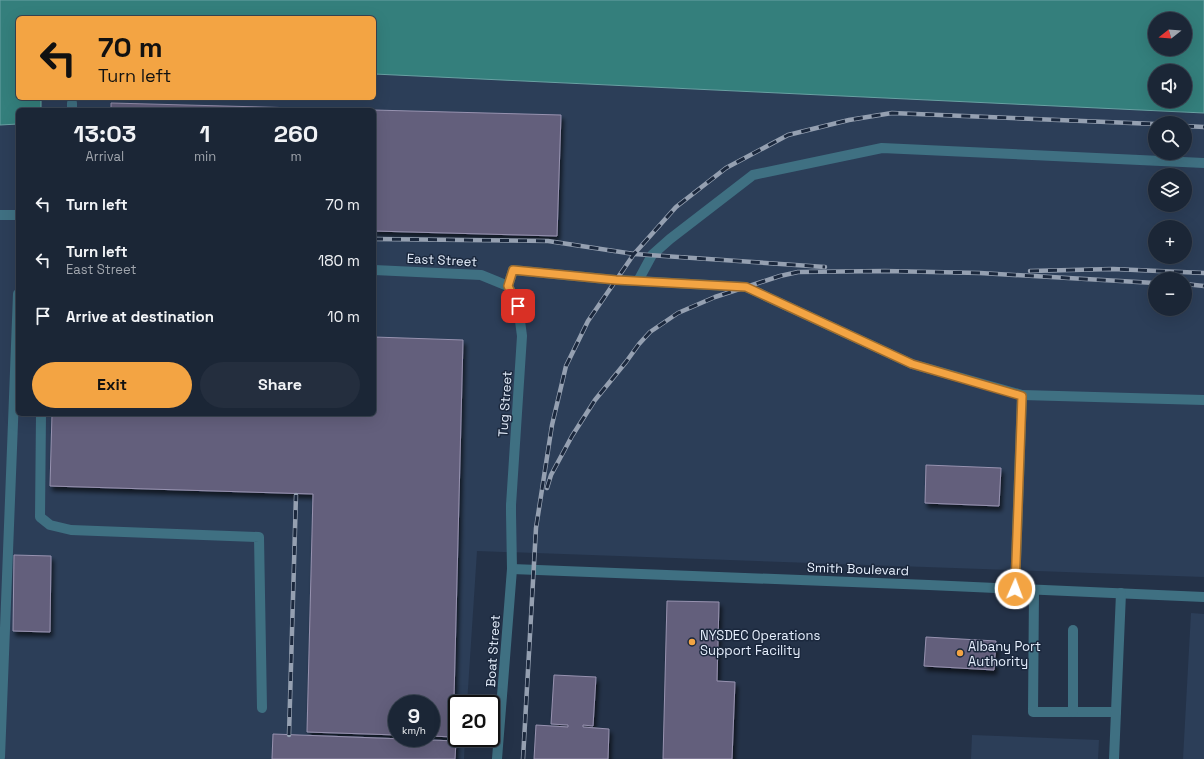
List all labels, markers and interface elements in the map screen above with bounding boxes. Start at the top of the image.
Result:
north arrow [1148,12,1192,56]
map controls [1148,12,1192,316]
text: 70 m [98,29,163,65]
icon: left [32,32,84,84]
text: Turn left [98,64,171,87]
button: sound [1148,64,1192,108]
button: search [1148,116,1192,160]
text: 13:03 [74,118,136,149]
text: 1 [200,118,210,149]
text: 260 [274,118,318,149]
text: Arrival [86,148,124,165]
text: min [194,148,216,165]
text: m [291,148,302,165]
button: layers [1148,168,1192,212]
icon: left [32,193,54,215]
text: Turn left [66,195,128,214]
text: 70 m [325,195,360,214]
button: + [1148,220,1192,264]
text: Turn left [66,242,128,261]
icon: left [32,249,54,271]
street label: East Street [406,250,478,270]
text: 180 m [318,251,360,270]
text: East Street [66,261,137,278]
button: − [1148,272,1192,316]
pin [501,289,535,323]
icon: arrive [507,295,529,317]
icon: arrive [32,305,54,327]
text: Arrive at destination [66,307,214,326]
text: 10 m [327,307,360,326]
button: Exit [32,362,192,408]
button: Share [200,362,360,408]
street label: Tug Street [494,370,516,438]
street label: Smith Boulevard [807,559,909,579]
position arrow [994,568,1036,610]
street label: Boat Street [482,614,504,688]
place label: NYSDEC Operations Support Facility [700,627,821,659]
marker: NYSDEC Operations Support Facility [687,637,697,647]
place label: Albany Port Authority [968,638,1041,670]
marker: Albany Port Authority [955,648,965,658]
speed limit sign: 20 [448,695,500,747]
text: 9 [408,703,420,729]
text: km/h [402,724,426,737]

